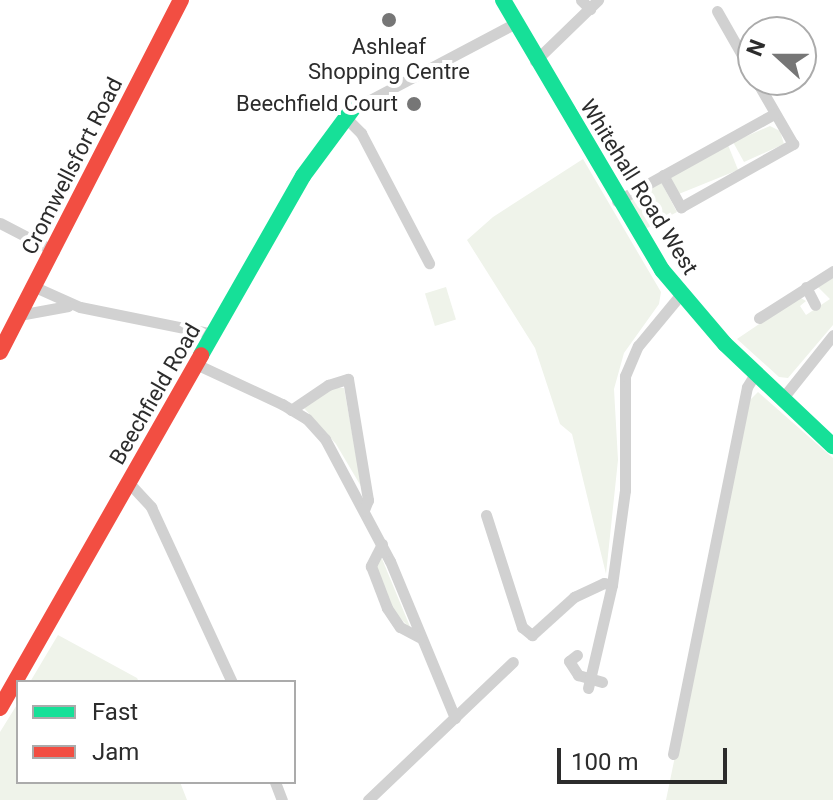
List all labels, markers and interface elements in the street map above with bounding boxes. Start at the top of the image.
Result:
marker: Ashleaf Shopping Centre [380,11,398,29]
north arrow [737,16,817,96]
place label: Ashleaf Shopping Centre [308,33,470,84]
text: N [742,36,770,60]
street label: Cromwellsfort Road [16,73,128,259]
place label: Beechfield Court [236,91,398,117]
marker: Beechfield Court [405,95,423,113]
street label: Whitehall Road West [574,95,704,279]
street label: Beechfield Road [104,319,206,469]
legend [16,680,296,784]
text: Fast [92,698,138,726]
scale bar [561,732,731,782]
text: Jam [92,738,139,766]
text: 100 m [571,748,638,776]

